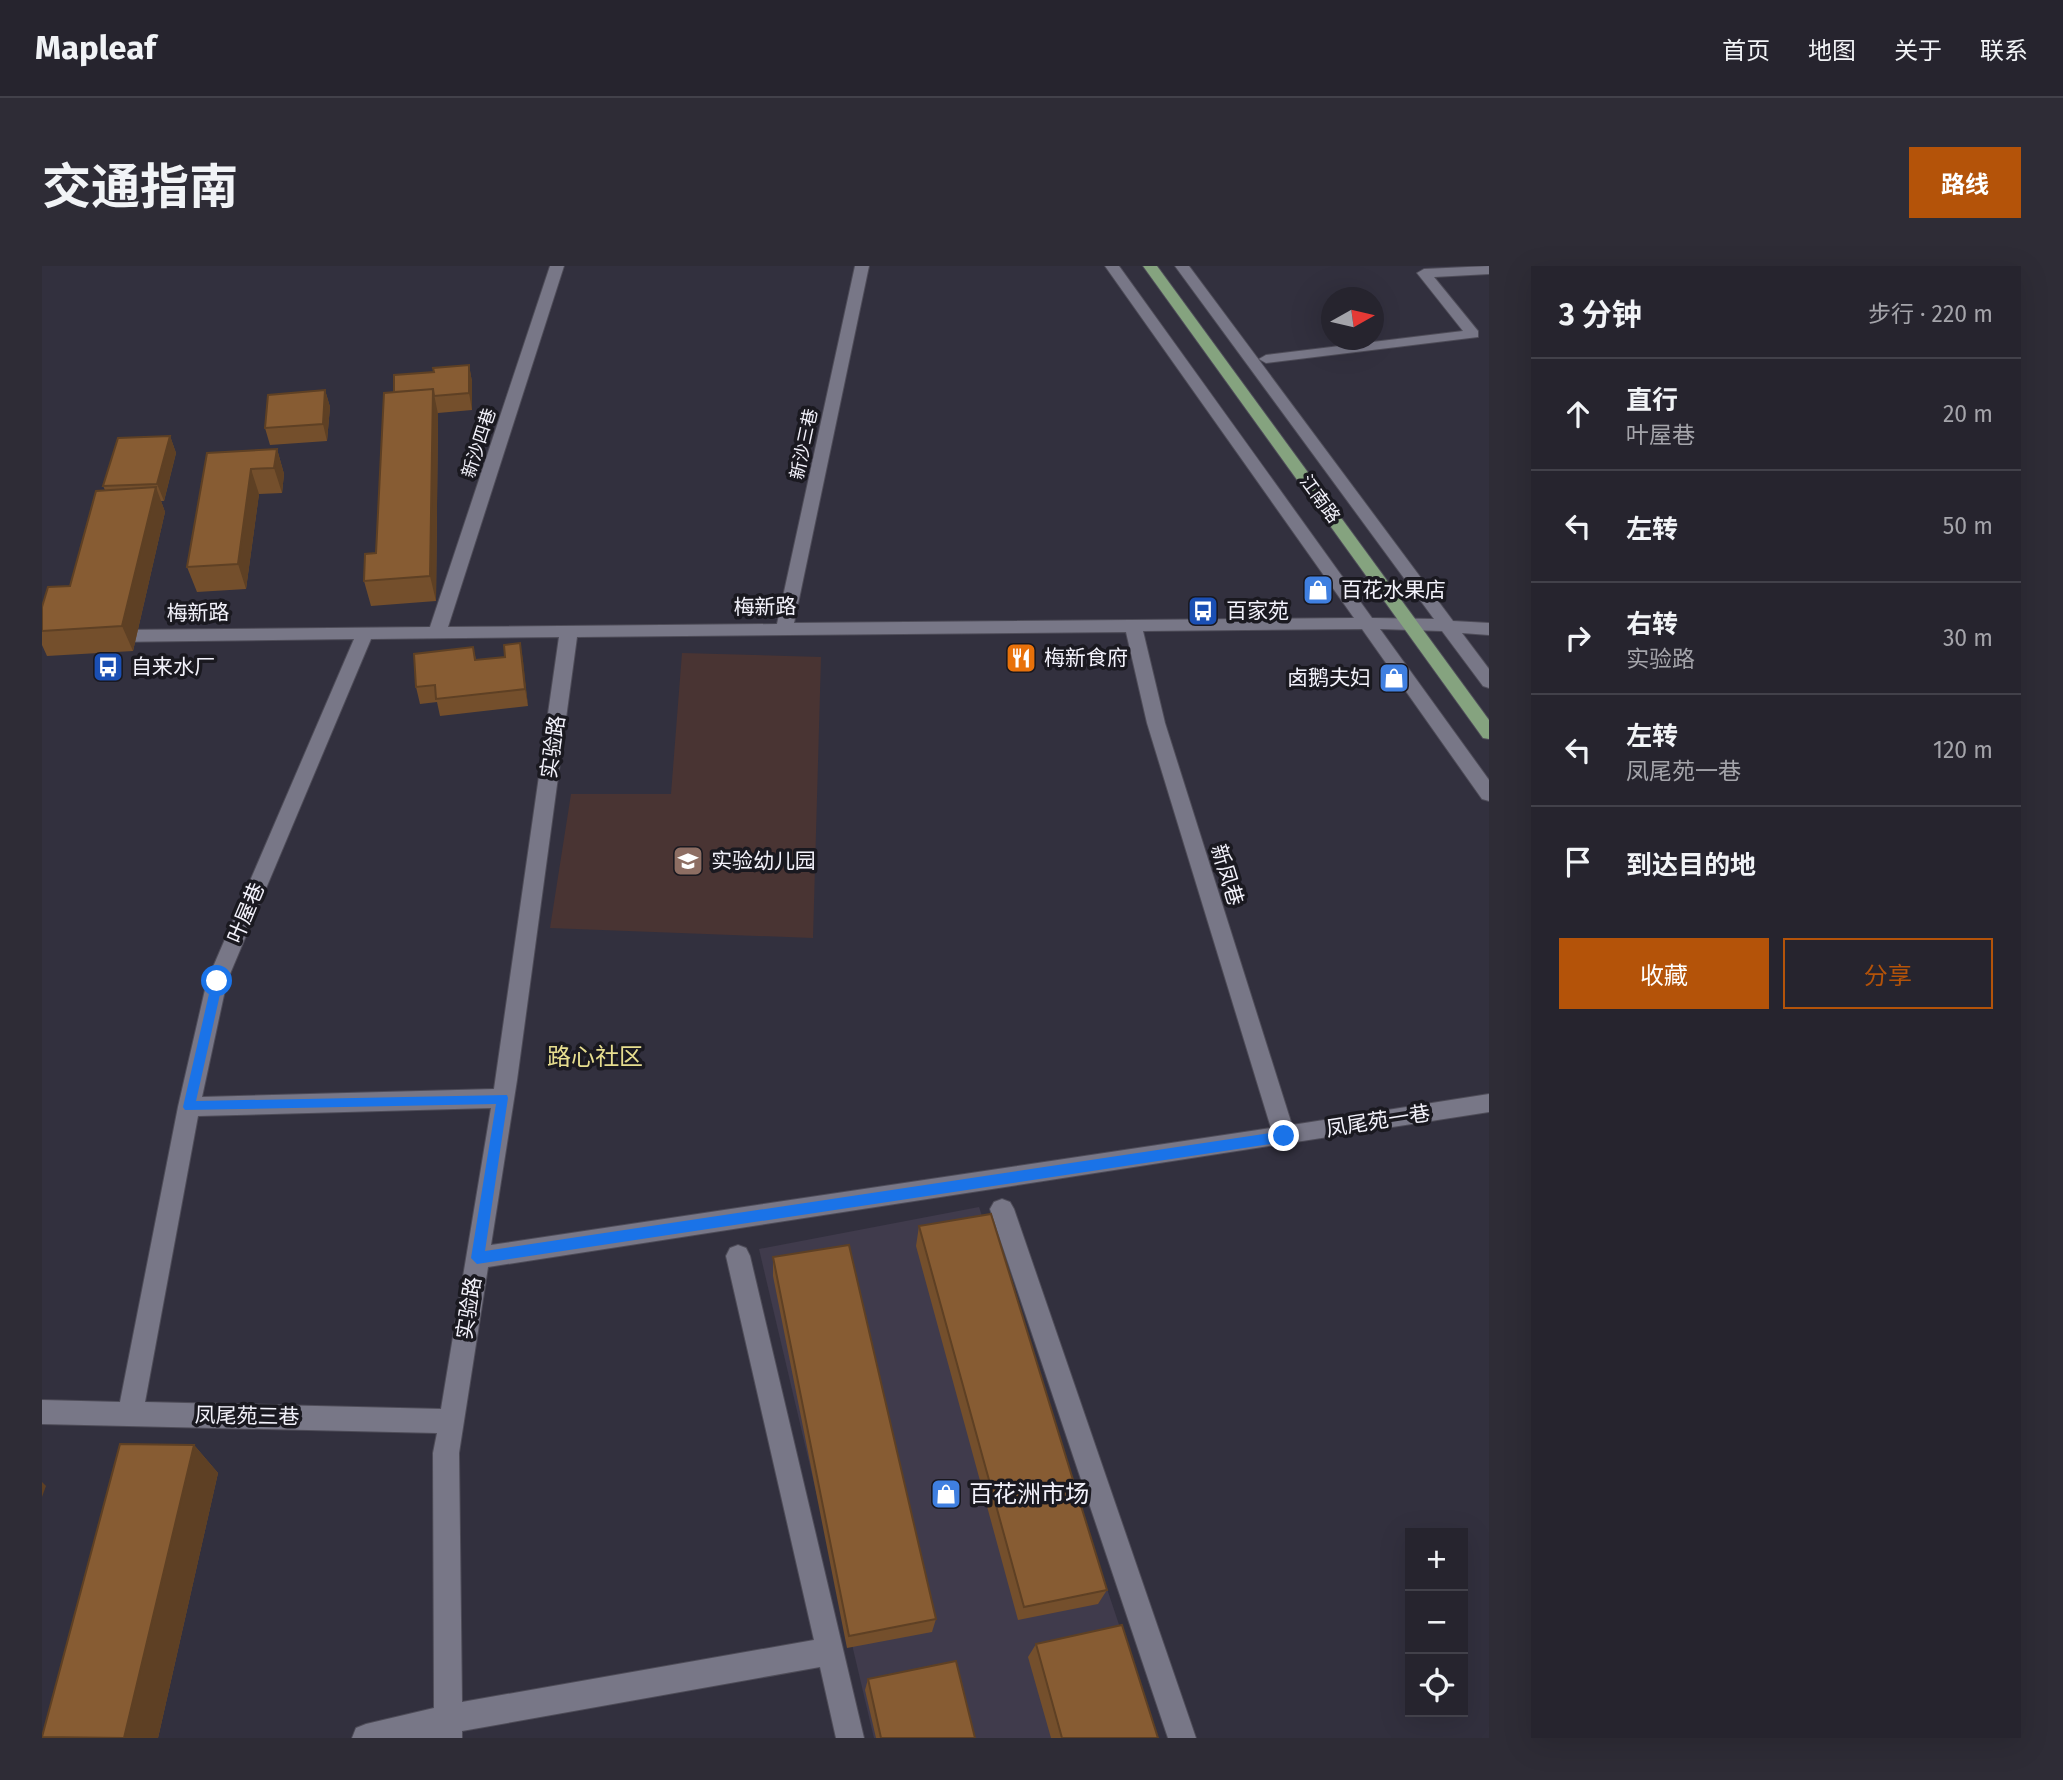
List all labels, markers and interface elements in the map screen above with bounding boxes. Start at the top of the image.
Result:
text: Mapleaf [35,28,156,68]
text: 首页 [1722,37,1770,65]
text: 地图 [1808,37,1856,65]
text: 关于 [1894,37,1942,65]
text: 联系 [1980,37,2028,65]
button: 路线 [1909,147,2021,218]
text: 交通指南 [42,158,238,217]
north arrow [1321,287,1384,350]
text: 3 分钟 [1559,297,1642,333]
text: 步行 · 220 m [1868,300,1993,328]
text: 直行 [1626,385,1678,416]
icon: ahead [1559,395,1597,433]
text: 20 m [1943,400,1993,428]
street label: 新沙四巷 [457,405,501,481]
street label: 新沙三巷 [786,406,822,482]
text: 叶屋巷 [1626,421,1695,449]
street label: 江南路 [1295,471,1345,527]
icon: left [1559,507,1597,545]
text: 50 m [1943,512,1993,540]
text: 左转 [1626,514,1678,545]
shop icon: 百花水果店 [1301,573,1335,607]
place label: 百花水果店 [1341,577,1446,603]
street label: 梅新路 [733,593,797,621]
bus stop icon: 百家苑 [1186,594,1220,628]
place label: 百家苑 [1226,598,1289,624]
street label: 梅新路 [166,599,230,627]
text: 右转 [1626,609,1678,640]
icon: right [1559,619,1597,657]
text: 30 m [1943,624,1993,652]
restaurant icon: 梅新食府 [1004,641,1038,675]
place label: 梅新食府 [1044,645,1128,671]
text: 实验路 [1626,645,1695,673]
bus stop icon: 自来水厂 [91,650,125,684]
place label: 自来水厂 [131,654,215,680]
shop icon: 卤鹅夫妇 [1377,661,1411,695]
place label: 卤鹅夫妇 [1287,665,1371,691]
street label: 实验路 [536,714,570,780]
text: 左转 [1626,721,1678,752]
icon: left [1559,731,1597,769]
text: 120 m [1933,736,1993,764]
text: 凤尾苑一巷 [1626,757,1741,785]
street label: 新凤巷 [1205,841,1249,909]
icon: arrive [1559,843,1597,881]
school or university icon: 实验幼儿园 [671,844,705,878]
place label: 实验幼儿园 [711,848,816,874]
text: 到达目的地 [1626,850,1756,881]
street label: 叶屋巷 [222,879,270,947]
button: 收藏 [1559,938,1769,1009]
button: 分享 [1783,938,1993,1009]
route start [201,965,232,996]
district label: 路心社区 [547,1043,643,1071]
street label: 凤尾苑一巷 [1324,1100,1432,1142]
route end [1268,1120,1299,1151]
street label: 实验路 [451,1275,487,1341]
street label: 凤尾苑三巷 [194,1402,300,1430]
shop icon: 百花洲市场 [929,1477,963,1511]
place label: 百花洲市场 [969,1480,1089,1508]
map controls [1405,1528,1468,1717]
button: + [1405,1528,1468,1591]
button: − [1405,1591,1468,1654]
button: locate [1405,1654,1468,1717]

